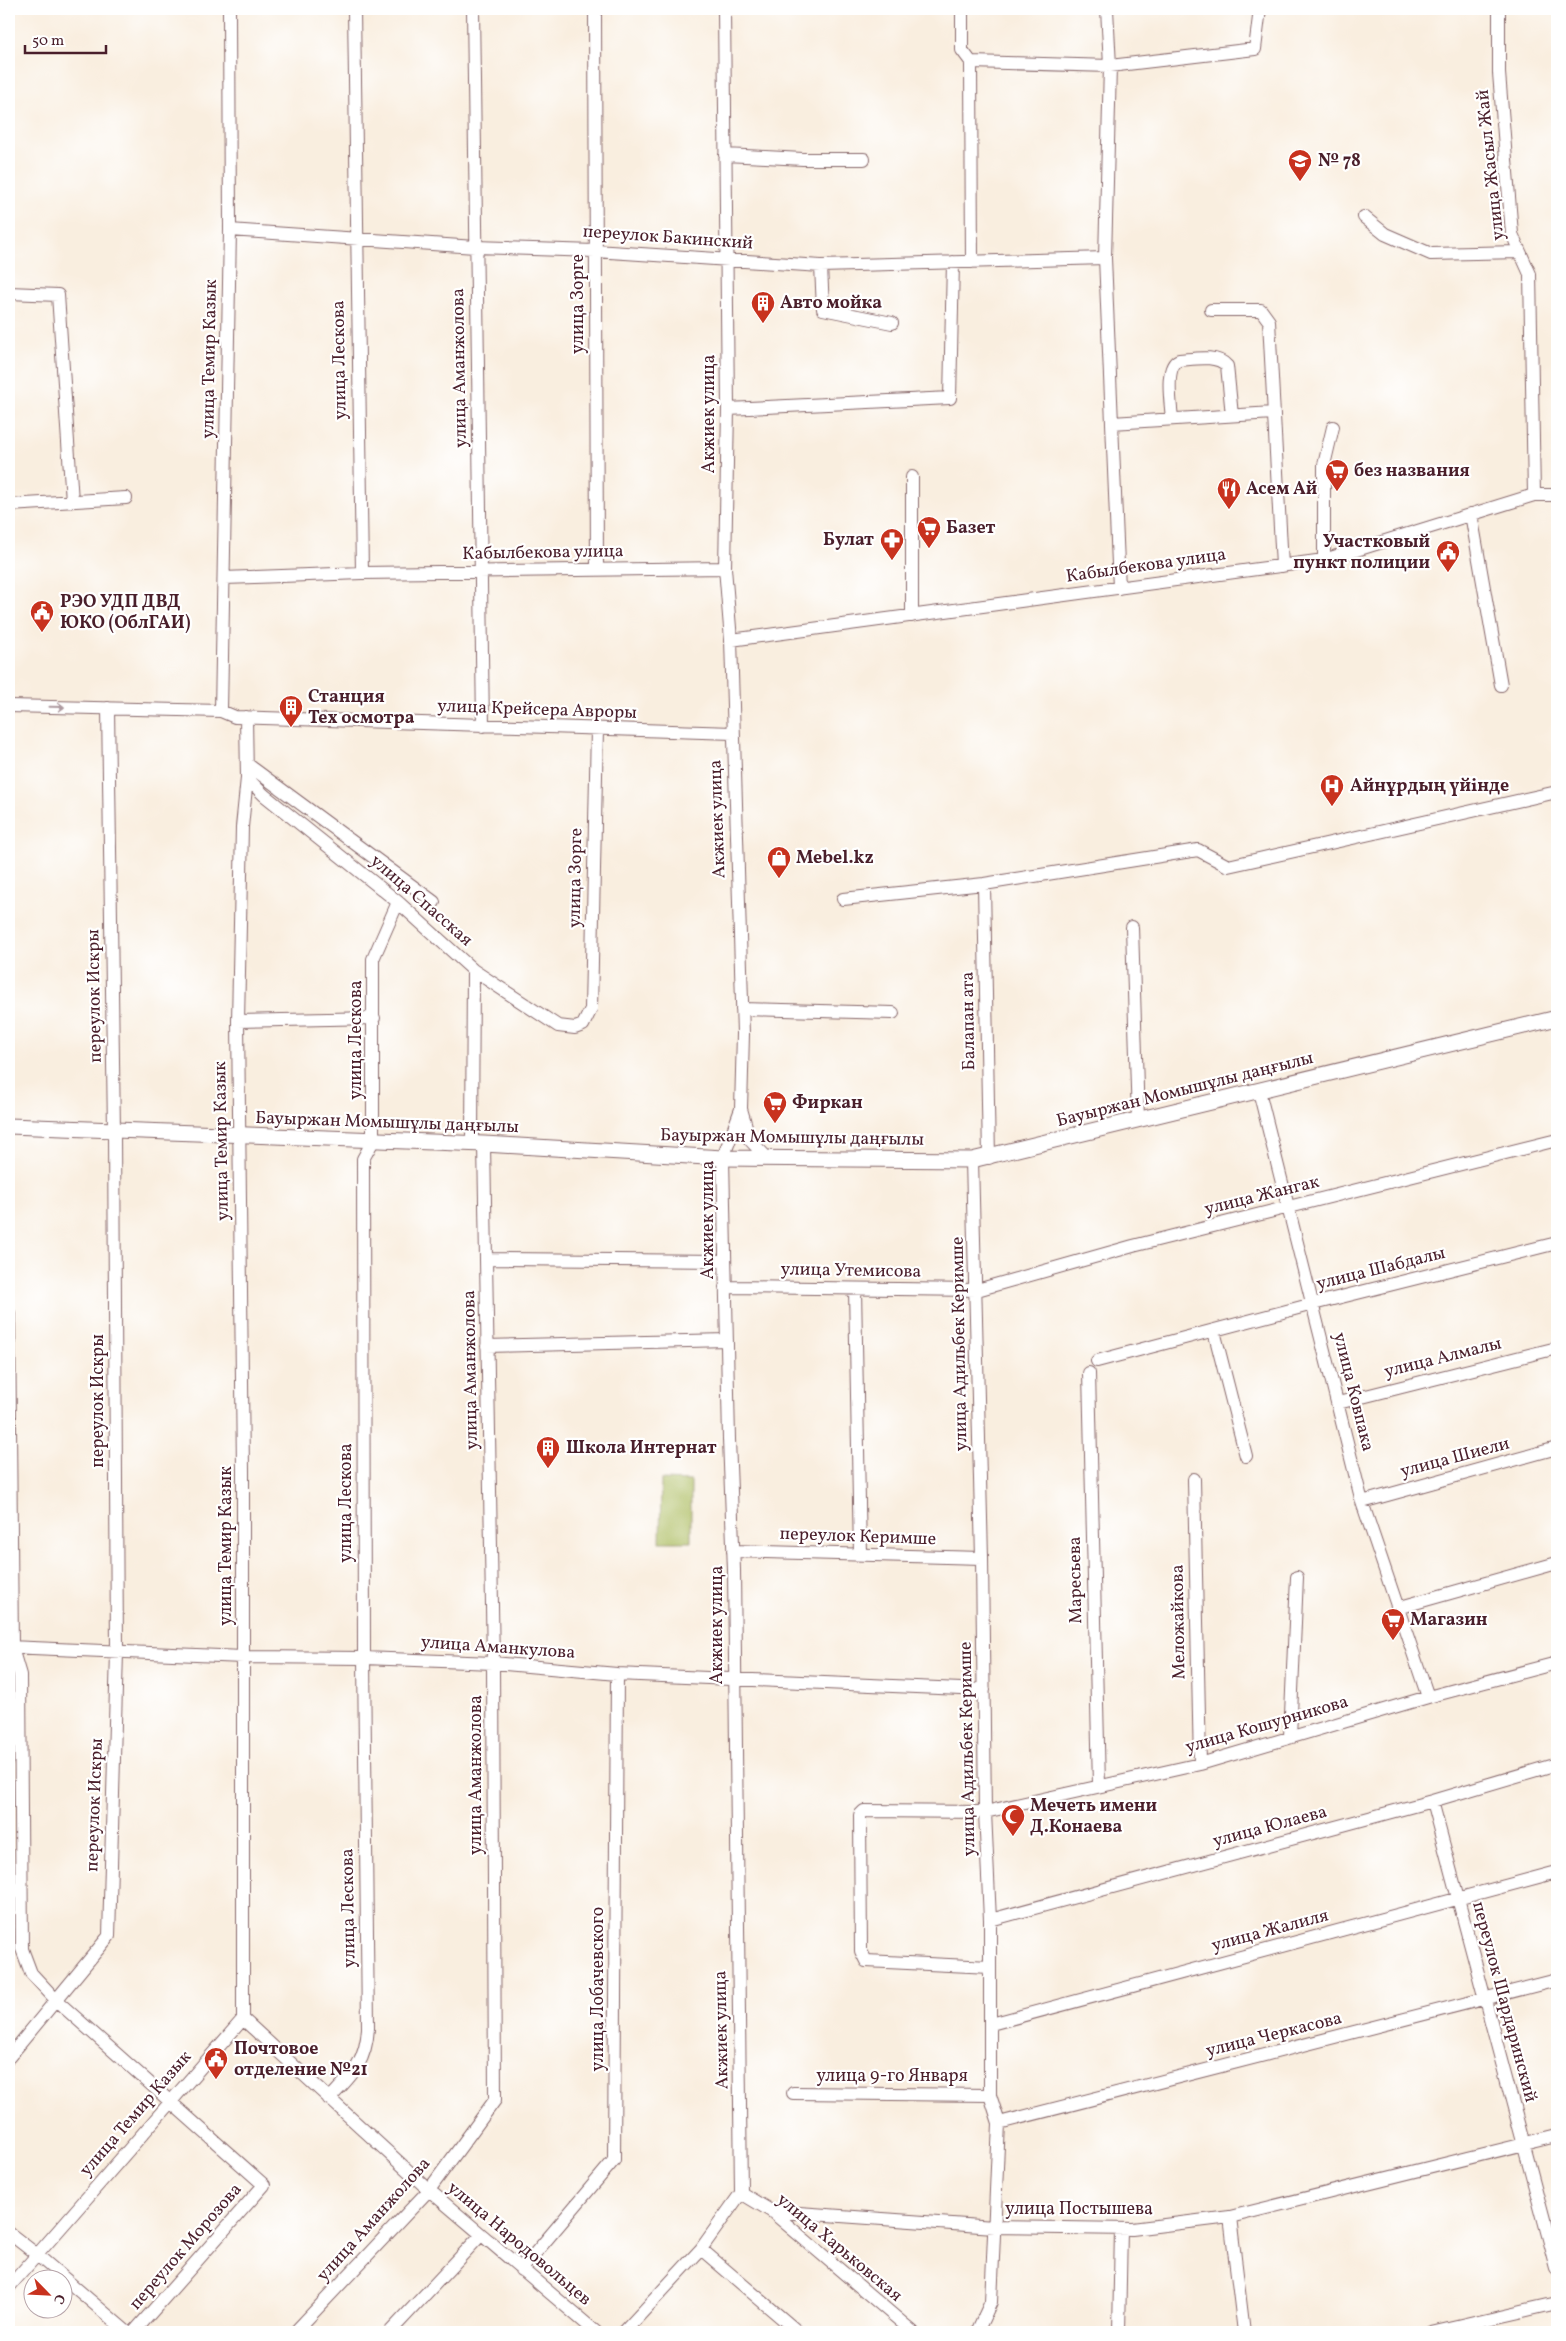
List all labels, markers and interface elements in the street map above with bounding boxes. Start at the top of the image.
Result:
scale bar [25,22,106,54]
text: 50 m [32,31,64,52]
street label: улица Жасыл Жай [1471,88,1511,242]
school or university icon: № 78 [1287,148,1313,182]
place label: № 78 [1318,149,1361,174]
street label: переулок Бакинский [582,220,754,256]
street label: улица Зорге [566,254,591,354]
street label: улица Темир Казык [196,279,224,439]
street label: улица Аманжолова [446,288,474,448]
building icon: Авто мойка [750,290,776,324]
place label: Авто мойка [780,291,882,316]
street label: улица Лескова [326,300,354,420]
street label: Акжиек улица [697,355,722,473]
supermarket icon: без названия [1324,458,1350,492]
place label: без названия [1354,459,1470,484]
restaurant icon: Асем Ай [1216,476,1242,510]
place label: Асем Ай [1246,477,1317,502]
supermarket icon: Базет [916,515,942,549]
place label: Базет [946,516,996,541]
pharmacy icon: Булат [879,527,905,561]
place label: Булат [823,528,874,553]
place label: Участковый пункт полиции [1293,530,1430,576]
street label: Кабылбекова улица [462,539,624,567]
public building icon: Участковый пункт полиции [1435,539,1461,573]
street label: Кабылбекова улица [1064,542,1228,590]
place label: РЭО УДП ДВД ЮКО (ОблГАИ) [60,590,191,636]
public building icon: РЭО УДП ДВД ЮКО (ОблГАИ) [29,599,55,633]
place label: Станция Тех осмотра [308,685,415,731]
building icon: Станция Тех осмотра [278,694,304,728]
street label: улица Крейсера Авроры [437,694,638,726]
one-way arrow [49,702,65,712]
street label: Акжиек улица [703,759,733,879]
hospital icon: Айнұрдың үйінде [1319,773,1345,807]
place label: Айнұрдың үйінде [1350,774,1509,799]
street label: улица Зорге [563,828,589,928]
shop icon: Mebel.kz [766,845,792,879]
place label: Mebel.kz [796,846,874,871]
street label: улица Спасская [364,849,478,953]
street label: переулок Искры [81,929,109,1063]
street label: Балапан ата [956,971,982,1071]
street label: улица Лескова [344,980,369,1100]
street label: Бауыржан Момышұлы даңғылы [1054,1046,1316,1134]
street label: улица Темир Казык [208,1061,236,1221]
supermarket icon: Фиркан [762,1090,788,1124]
place label: Фиркан [792,1091,863,1116]
street label: Бауыржан Момышұлы даңғылы [255,1106,520,1140]
street label: Бауыржан Момышұлы даңғылы [660,1123,924,1153]
street label: Акжиек улица [696,1161,721,1279]
street label: улица Жангак [1202,1170,1322,1222]
street label: улица Адильбек Керимше [946,1236,974,1452]
street label: улица Шабдалы [1314,1241,1448,1297]
street label: улица Утемисова [780,1257,922,1285]
street label: улица Аманжолова [457,1290,485,1450]
street label: улица Ковпака [1326,1330,1380,1454]
street label: улица Алмалы [1382,1331,1505,1385]
street label: переулок Искры [86,1334,111,1468]
street label: улица Шиели [1398,1431,1512,1485]
building icon: Школа Интернат [535,1435,561,1469]
place label: Школа Интернат [566,1436,717,1461]
street label: улица Лескова [334,1443,359,1563]
street label: улица Темир Казык [214,1466,239,1626]
street label: переулок Керимше [779,1522,937,1552]
street label: Маресьева [1063,1536,1089,1624]
street label: Меложайкова [1165,1564,1193,1680]
street label: Акжиек улица [705,1566,730,1684]
supermarket icon: Магазин [1380,1607,1406,1641]
place label: Магазин [1410,1608,1488,1633]
street label: улица Аманкулова [420,1630,576,1666]
street label: улица Адильбек Керимше [954,1641,982,1857]
street label: улица Кошурникова [1183,1690,1351,1760]
street label: улица Аманжолова [464,1695,489,1855]
street label: переулок Искры [80,1737,110,1872]
place label: Мечеть имени Д.Конаева [1030,1794,1157,1840]
street label: улица Юлаева [1210,1800,1330,1854]
mosque icon: Мечеть имени Д.Конаева [1000,1803,1026,1837]
street label: улица Лескова [335,1848,363,1968]
street label: переулок Шардаринский [1465,1899,1543,2105]
street label: улица Жалиля [1209,1903,1331,1959]
street label: улица Лобачевского [586,1907,611,2071]
street label: Акжиек улица [708,1970,736,2090]
street label: улица Черкасова [1203,2006,1345,2064]
place label: Почтовое отделение №21 [234,2037,368,2083]
street label: улица Темир Казык [74,2045,198,2182]
public building icon: Почтовое отделение №21 [203,2046,229,2080]
street label: улица 9-го Января [816,2064,968,2089]
street label: улица Аманжолова [311,2152,437,2288]
street label: улица Народовольцев [441,2176,597,2312]
street label: переулок Морозова [124,2178,248,2316]
street label: улица Харьковская [771,2188,907,2308]
street label: улица Постышева [1005,2197,1153,2222]
north arrow [22,2268,72,2318]
text: С [48,2291,69,2307]

